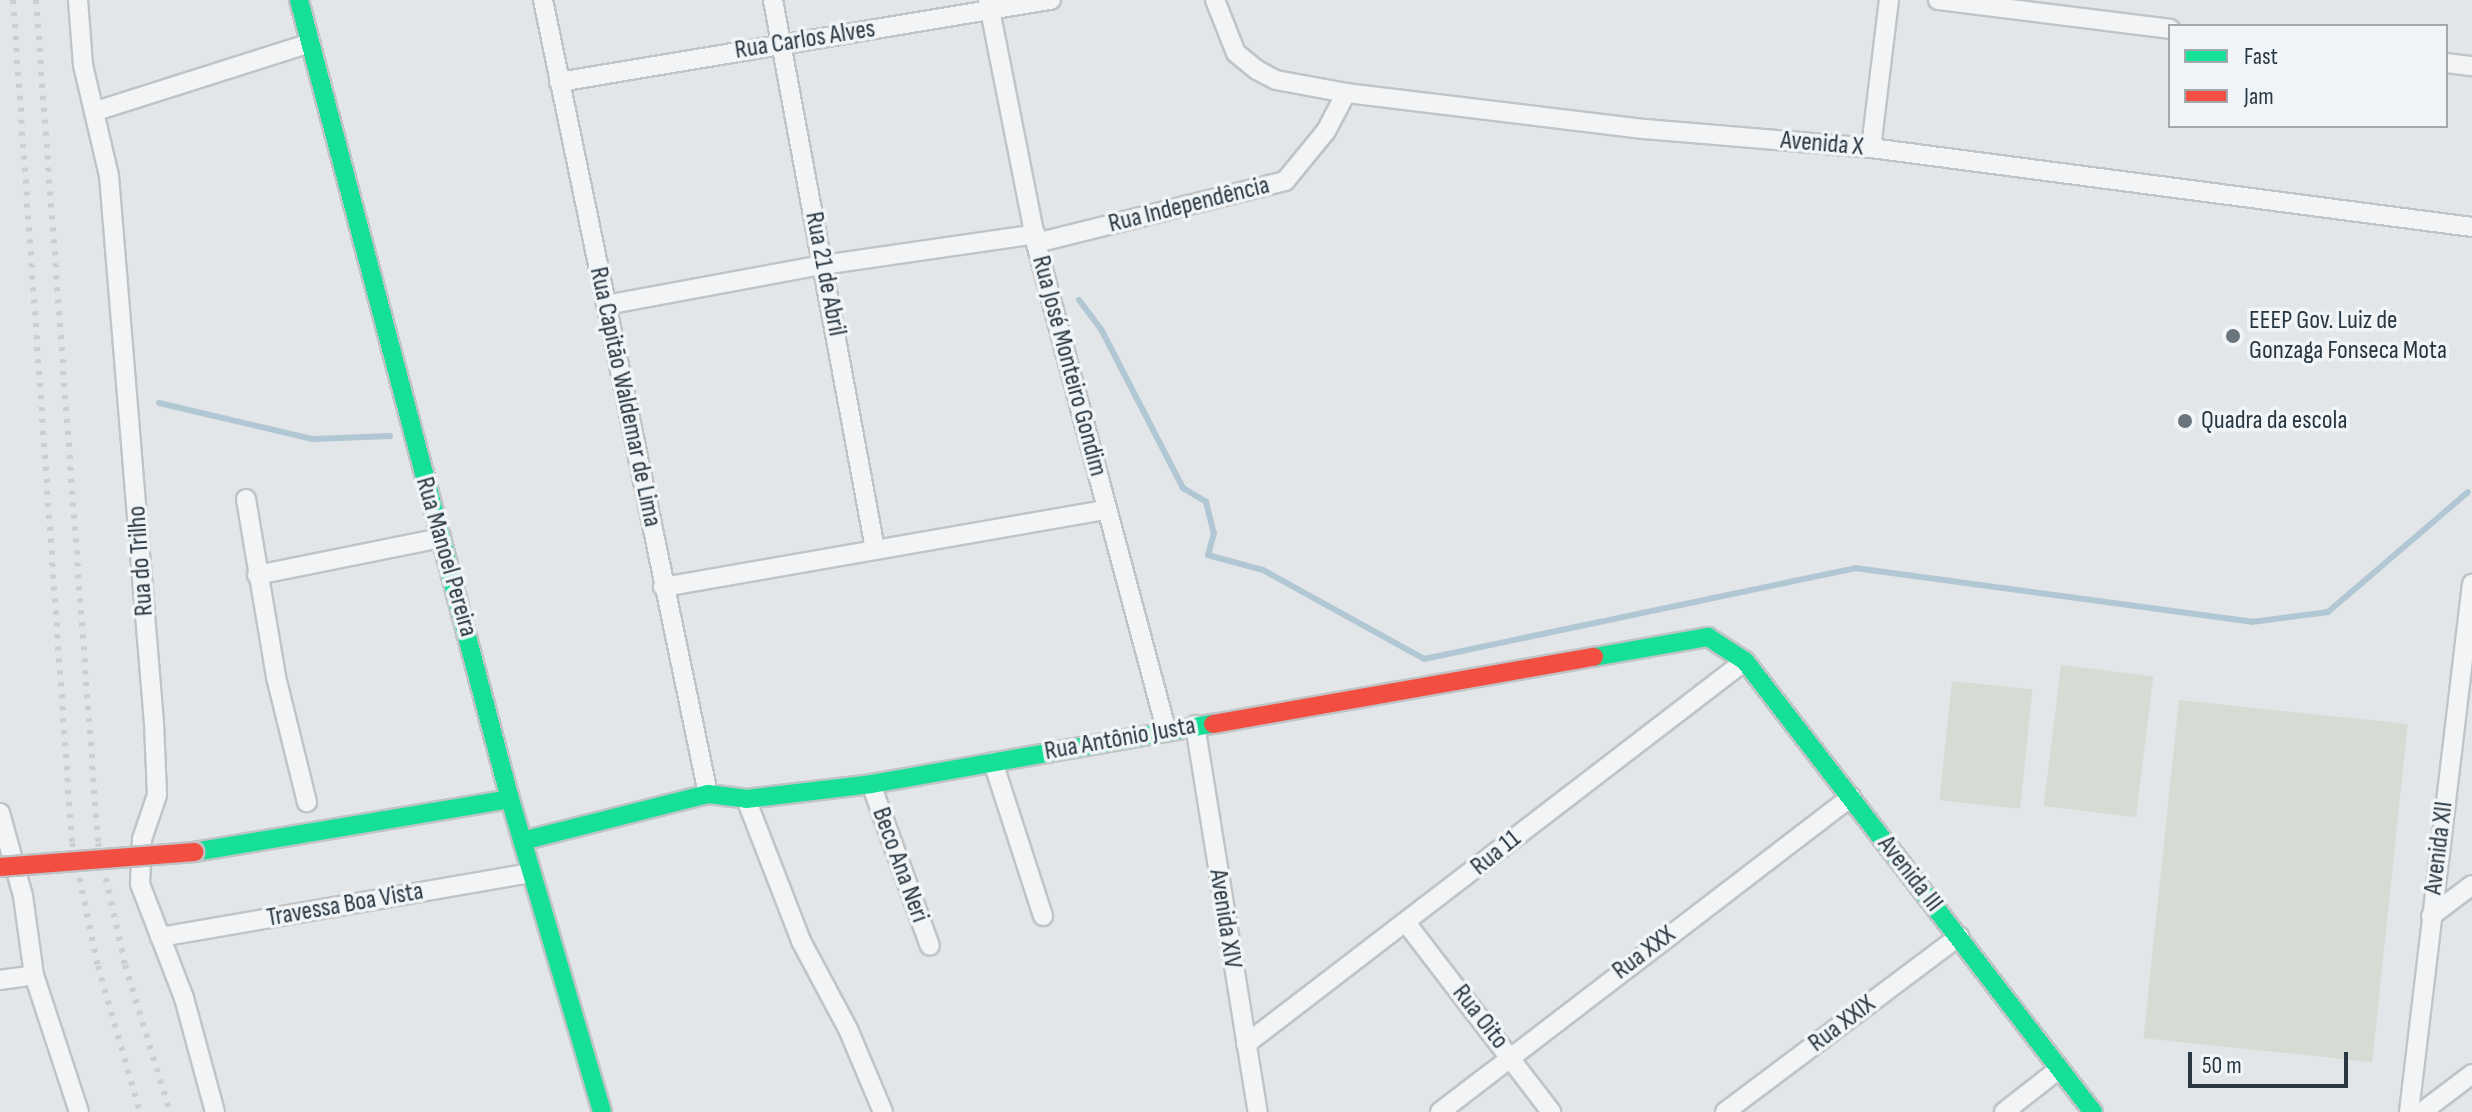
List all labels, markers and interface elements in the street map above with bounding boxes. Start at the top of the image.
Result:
street label: Rua Carlos Alves [733,14,877,66]
legend [2168,24,2448,128]
text: Fast [2244,42,2278,71]
text: Jam [2244,82,2274,111]
street label: Avenida X [1779,125,1865,163]
street label: Rua Independência [1105,170,1273,240]
street label: Rua 21 de Abril [798,209,852,339]
street label: Rua José Monteiro Gondim [1025,252,1113,480]
street label: Rua Capitão Waldemar de Lima [582,264,668,530]
place label: EEEP Gov. Luiz de Gonzaga Fonseca Mota [2249,305,2447,366]
marker: EEEP Gov. Luiz de Gonzaga Fonseca Mota [2224,327,2242,345]
place label: Quadra da escola [2201,405,2347,437]
marker: Quadra da escola [2176,412,2194,430]
street label: Rua Manoel Pereira [408,474,484,640]
street label: Rua do Trilho [122,505,160,617]
street label: Rua Antônio Justa [1042,710,1198,768]
street label: Avenida XII [2418,800,2460,896]
street label: Beco Ana Neri [865,803,935,927]
street label: Rua 11 [1465,823,1527,883]
street label: Avenida III [1871,830,1949,918]
street label: Avenida XIV [1202,867,1248,971]
street label: Travessa Boa Vista [264,876,426,934]
street label: Rua XXX [1606,919,1682,987]
street label: Rua Oito [1445,979,1515,1055]
street label: Rua XXIX [1802,989,1882,1059]
scale bar [2192,1036,2352,1086]
text: 50 m [2202,1051,2242,1080]

